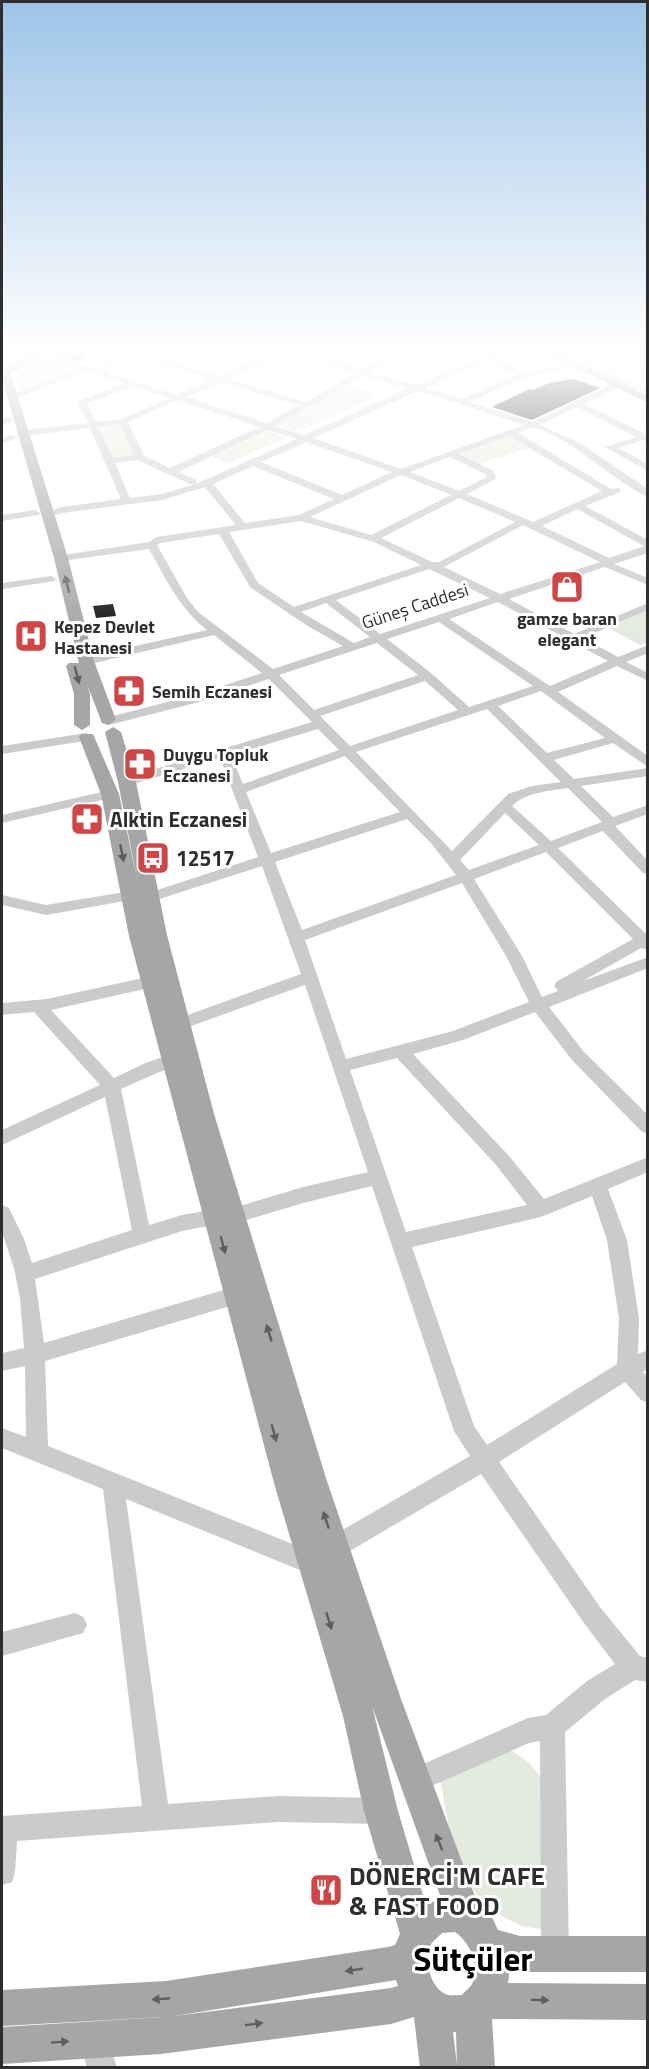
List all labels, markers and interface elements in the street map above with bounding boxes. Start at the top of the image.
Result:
shop icon: gamze baran elegant [549,569,585,605]
one-way arrow [62,575,72,593]
street label: Güneş Caddesi [358,576,472,636]
place label: gamze baran elegant [517,605,617,653]
place label: Kepez Devlet Hastanesi [54,613,155,661]
hospital icon: Kepez Devlet Hastanesi [13,618,49,654]
one-way arrow [73,666,82,684]
pharmacy icon: Semih Eczanesi [111,673,147,709]
place label: Semih Eczanesi [152,678,272,705]
place label: Duygu Topluk Eczanesi [163,741,269,789]
pharmacy icon: Duygu Topluk Eczanesi [122,746,158,782]
pharmacy icon: Alktin Eczanesi [69,801,105,837]
place label: Alktin Eczanesi [110,803,247,835]
bus stop icon: 12517 [135,840,171,876]
place label: 12517 [176,842,235,874]
one-way arrow [118,844,128,862]
one-way arrow [219,1236,229,1254]
one-way arrow [264,1324,273,1342]
one-way arrow [270,1424,280,1443]
one-way arrow [321,1511,330,1529]
one-way arrow [325,1612,334,1630]
one-way arrow [434,1833,444,1851]
place label: DÖNERCİ'M CAFE & FAST FOOD [349,1856,545,1925]
restaurant icon: DÖNERCİ'M CAFE & FAST FOOD [308,1872,344,1908]
district label: Sütçüler [413,1934,533,1984]
one-way arrow [344,1966,363,1975]
one-way arrow [151,1994,170,2004]
one-way arrow [531,1995,550,2005]
one-way arrow [244,2019,263,2029]
one-way arrow [50,2038,69,2047]

